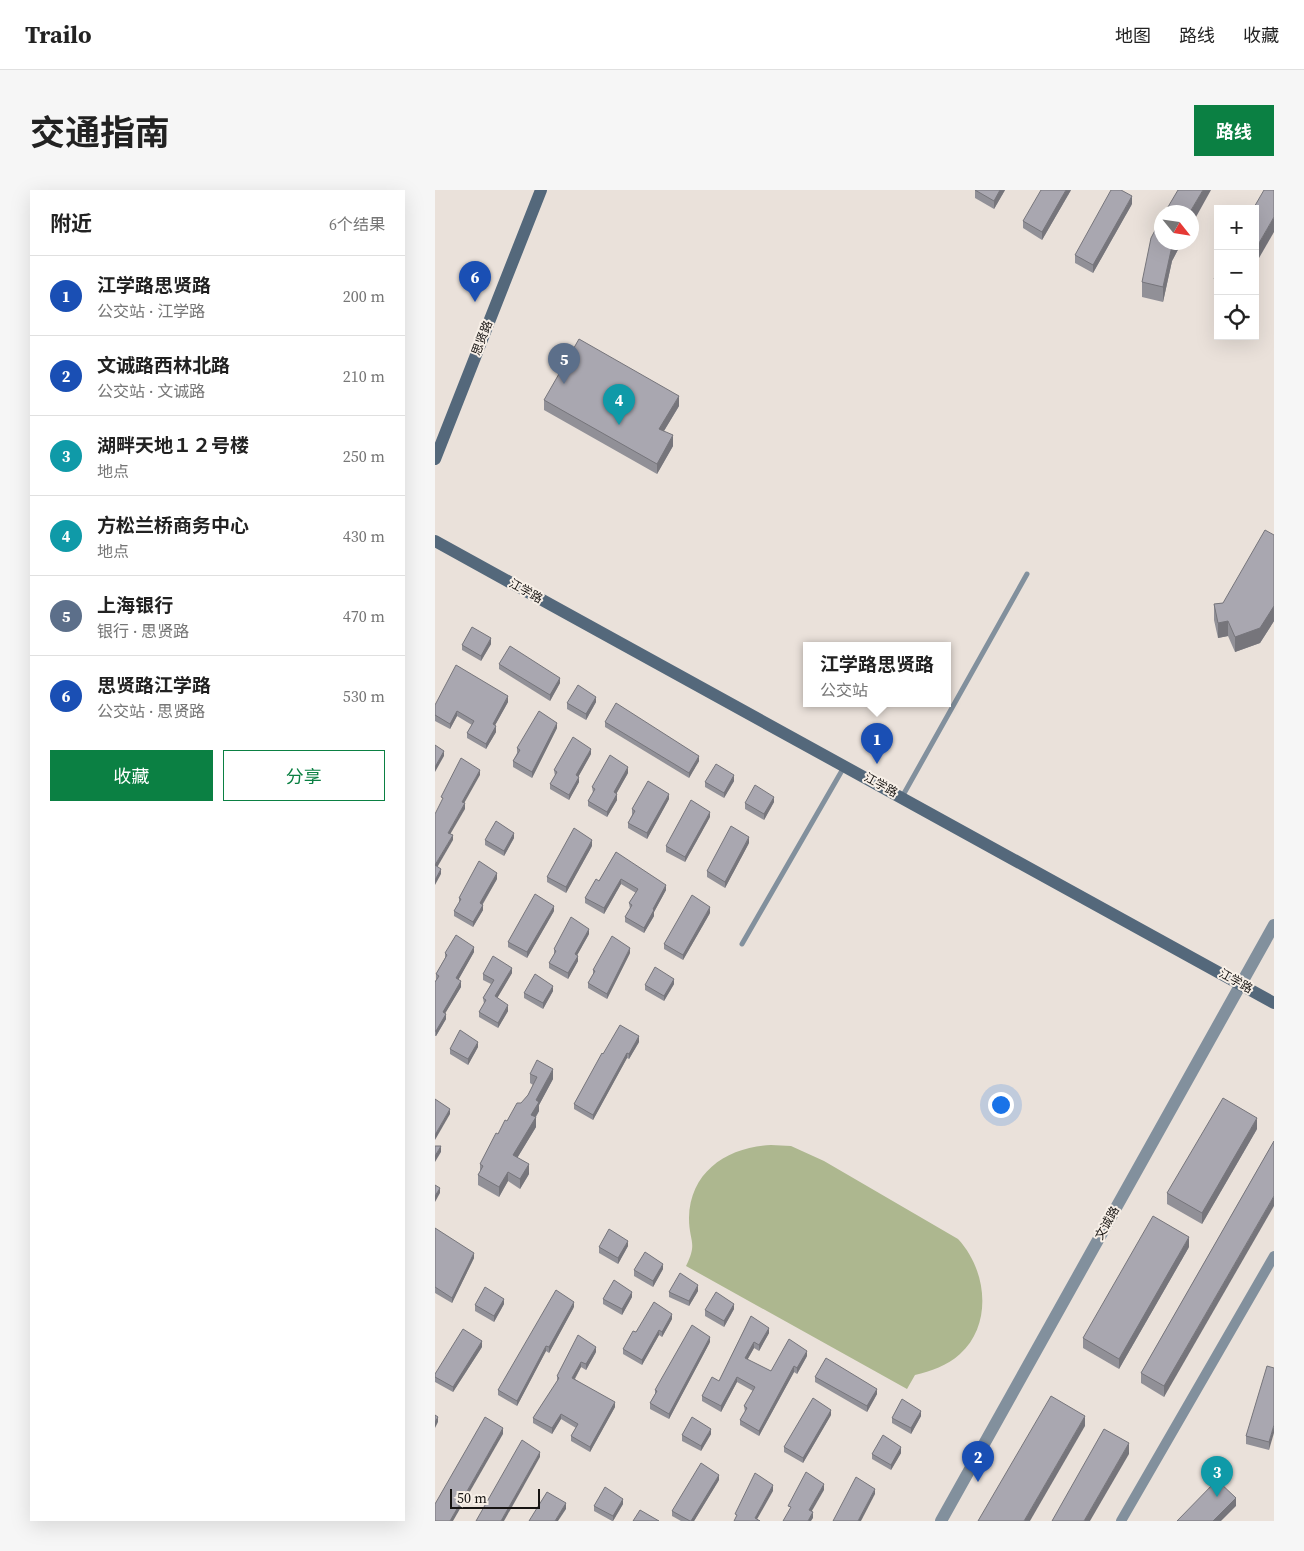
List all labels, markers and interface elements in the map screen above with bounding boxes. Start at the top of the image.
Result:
text: Trailo [25,18,92,51]
text: 地图 [1115,23,1151,48]
text: 路线 [1179,23,1215,48]
text: 收藏 [1243,23,1279,48]
button: 路线 [1194,105,1274,156]
text: 交通指南 [30,109,170,157]
north arrow [1154,205,1199,250]
map controls [1214,205,1259,340]
button: + [1214,205,1259,250]
text: 附近 [50,209,92,238]
text: 6个结果 [329,213,385,235]
button: − [1214,250,1259,295]
pin: 6 [459,261,491,302]
text: 江学路思贤路 [97,272,211,298]
text: 1 [62,285,70,307]
text: 200 m [343,285,385,307]
button: locate [1214,295,1259,340]
text: 公交站 · 江学路 [97,300,205,322]
street label: 思贤路 [468,318,496,358]
pin: 5 [548,343,580,384]
text: 文诚路西林北路 [97,352,230,378]
text: 2 [62,365,70,387]
text: 210 m [343,365,385,387]
text: 公交站 · 文诚路 [97,380,205,402]
pin: 4 [603,384,635,425]
text: 湖畔天地１２号楼 [97,432,249,458]
text: 3 [62,445,70,467]
text: 250 m [343,445,385,467]
text: 地点 [97,460,129,482]
text: 方松兰桥商务中心 [97,512,249,538]
text: 4 [62,525,70,547]
text: 430 m [343,525,385,547]
text: 地点 [97,540,129,562]
street label: 江学路 [506,575,546,607]
text: 上海银行 [97,592,173,618]
text: 5 [62,605,70,627]
text: 470 m [343,605,385,627]
text: 银行 · 思贤路 [97,620,189,642]
popup [803,642,951,707]
text: 江学路思贤路 [820,651,934,677]
text: 思贤路江学路 [97,672,211,698]
text: 公交站 [820,679,868,701]
text: 6 [62,685,70,707]
text: 530 m [343,685,385,707]
text: 公交站 · 思贤路 [97,700,205,722]
pin: 1 [861,723,893,764]
button: 收藏 [50,750,213,801]
button: 分享 [223,750,385,801]
street label: 江学路 [861,769,901,801]
street label: 江学路 [1216,965,1256,997]
your location [988,1092,1014,1118]
street label: 文诚路 [1091,1203,1123,1243]
pin: 2 [962,1441,994,1482]
pin: 3 [1201,1456,1233,1497]
scale bar [450,1486,540,1509]
text: 50 m [457,1488,487,1508]

